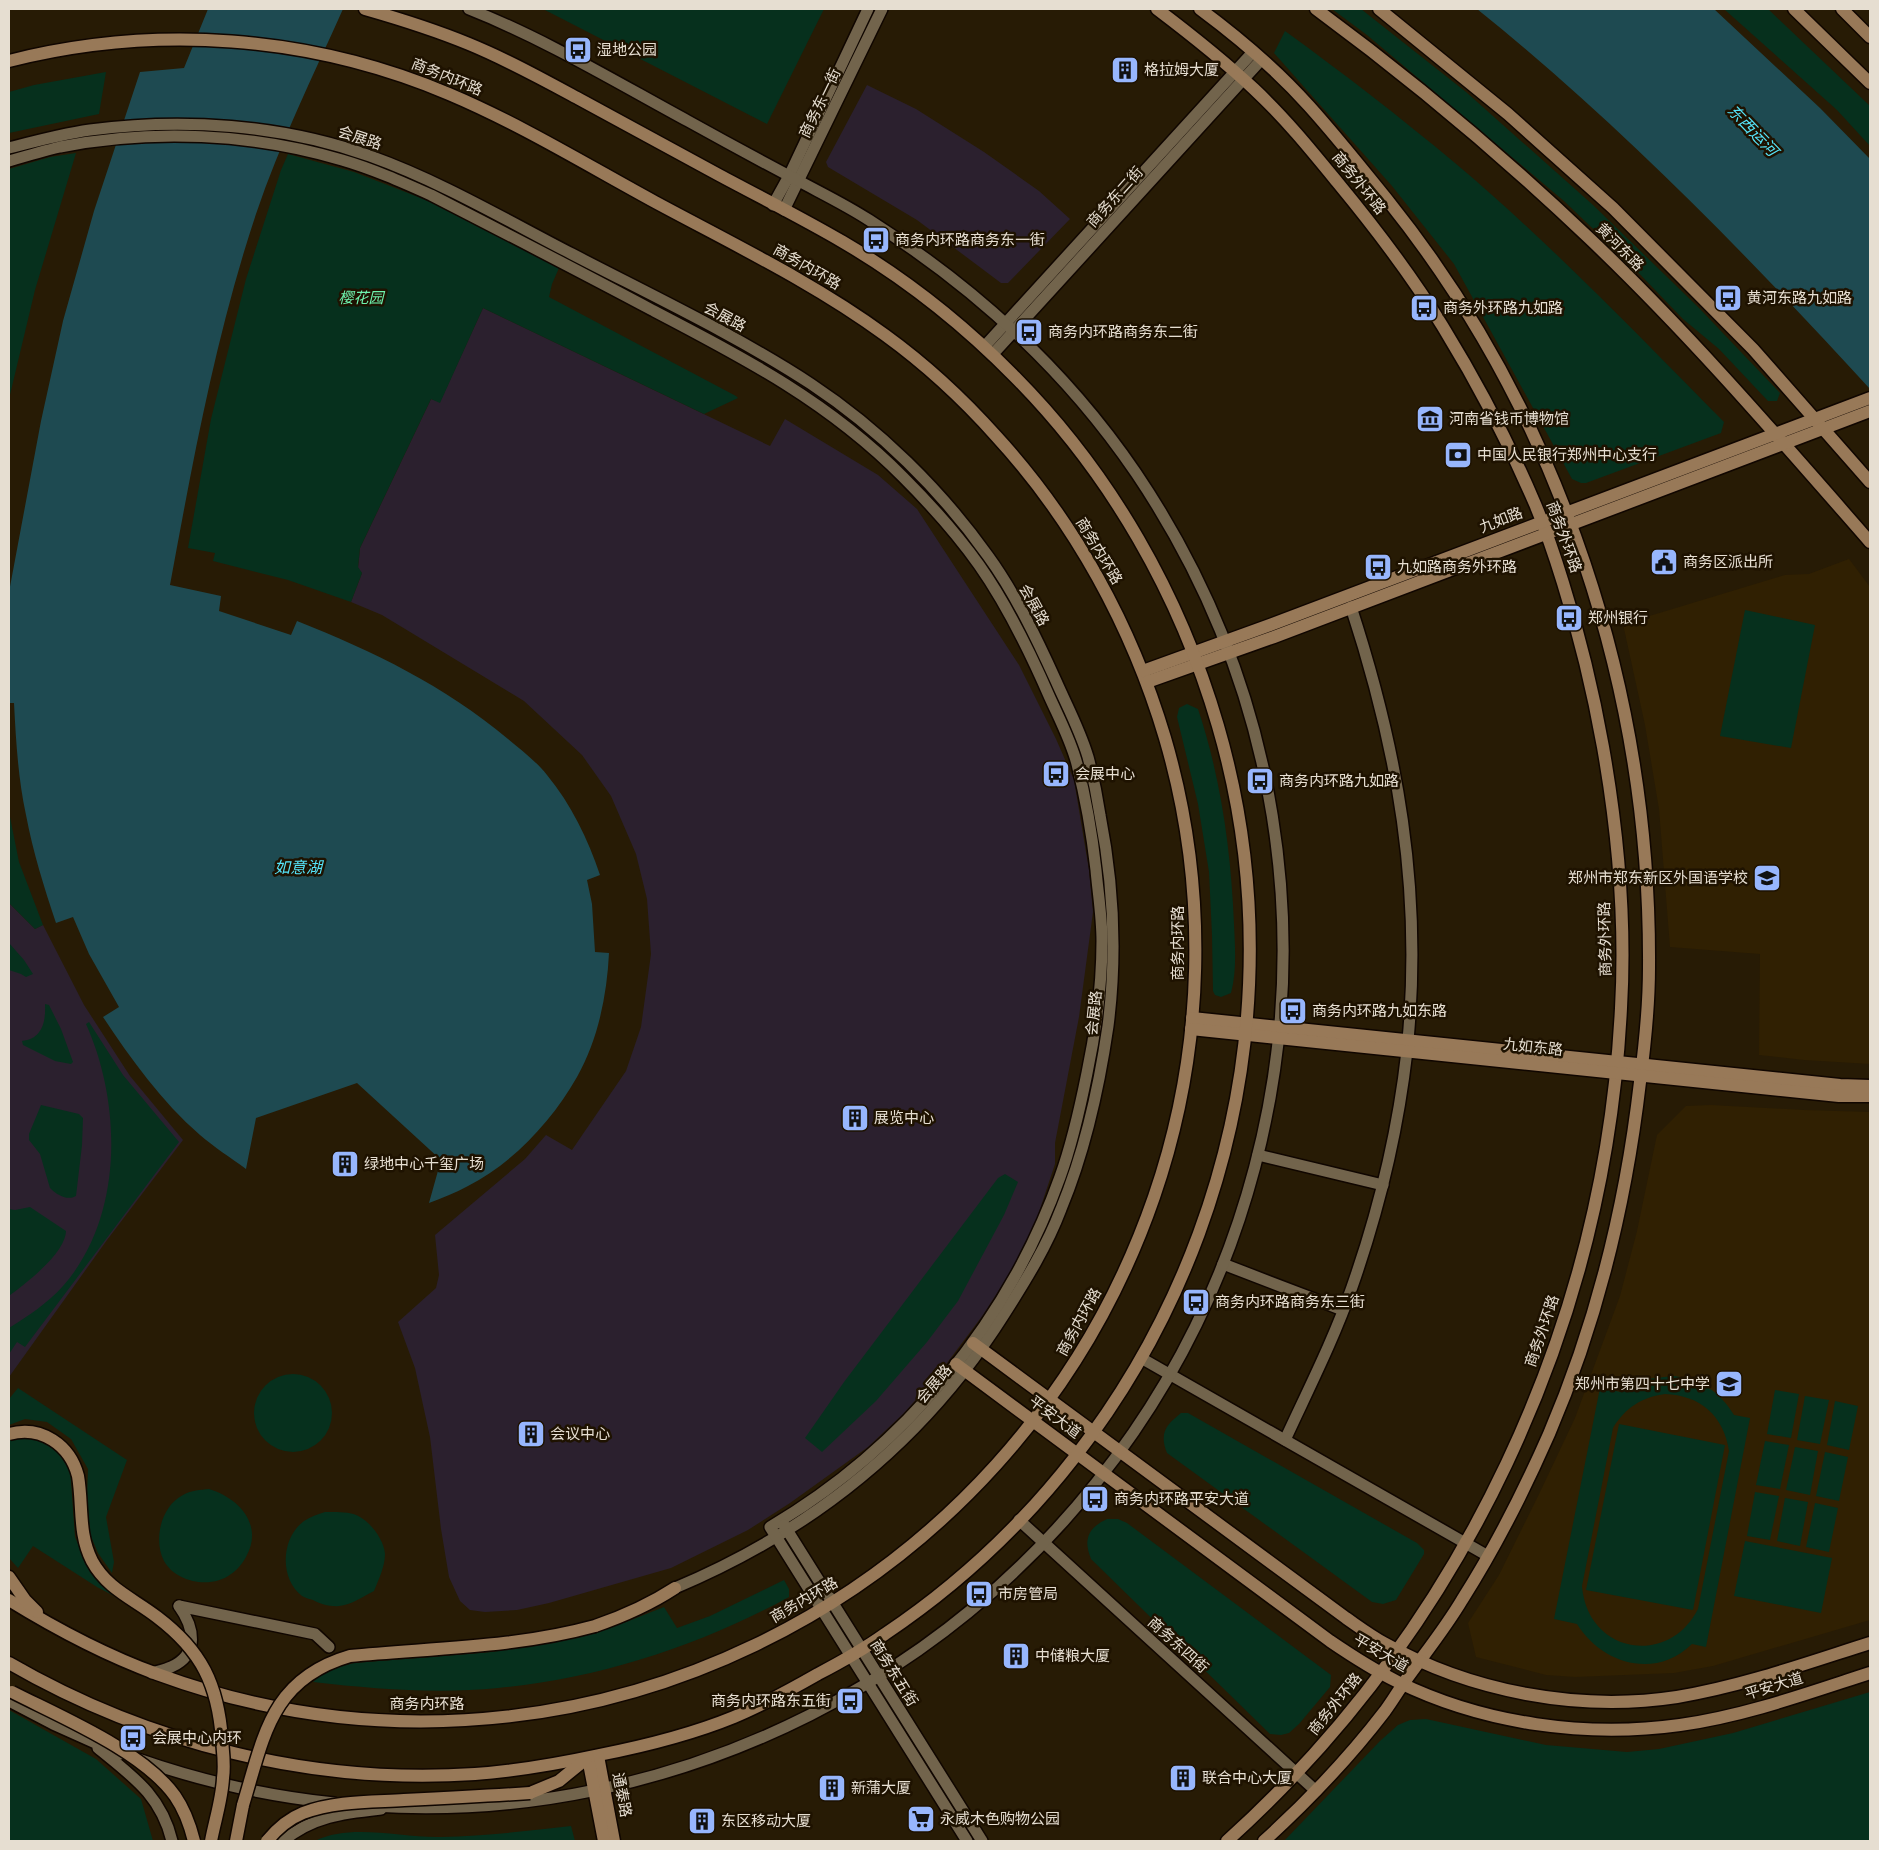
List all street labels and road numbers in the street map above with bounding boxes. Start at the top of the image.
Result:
street label: 商务内环路 [409,56,485,98]
street label: 商务东一街 [796,66,844,140]
street label: 会展路 [336,123,384,153]
street label: 商务外环路 [1329,149,1389,217]
street label: 商务东二街 [1084,164,1146,230]
street label: 黄河东路 [1593,220,1647,274]
street label: 商务内环路 [771,241,843,293]
street label: 会展路 [701,299,749,335]
street label: 商务外环路 [1544,499,1584,575]
street label: 九如路 [1477,504,1525,536]
street label: 商务内环路 [1073,515,1125,587]
street label: 会展路 [1016,581,1052,629]
street label: 商务外环路 [1596,901,1614,977]
street label: 商务内环路 [1170,905,1186,981]
street label: 会展路 [1084,990,1104,1036]
street label: 九如东路 [1502,1035,1564,1058]
street label: 商务内环路 [1054,1285,1104,1359]
street label: 商务外环路 [1522,1293,1562,1369]
street label: 会展路 [913,1362,955,1406]
street label: 平安大道 [1026,1393,1084,1441]
street label: 商务内环路 [768,1574,840,1626]
street label: 商务东四街 [1145,1614,1211,1676]
street label: 平安大道 [1351,1631,1411,1675]
street label: 商务东五街 [867,1637,921,1709]
street label: 商务外环路 [1305,1670,1365,1738]
street label: 平安大道 [1743,1670,1805,1702]
street label: 商务内环路 [389,1696,465,1712]
street label: 通泰路 [610,1771,634,1819]

